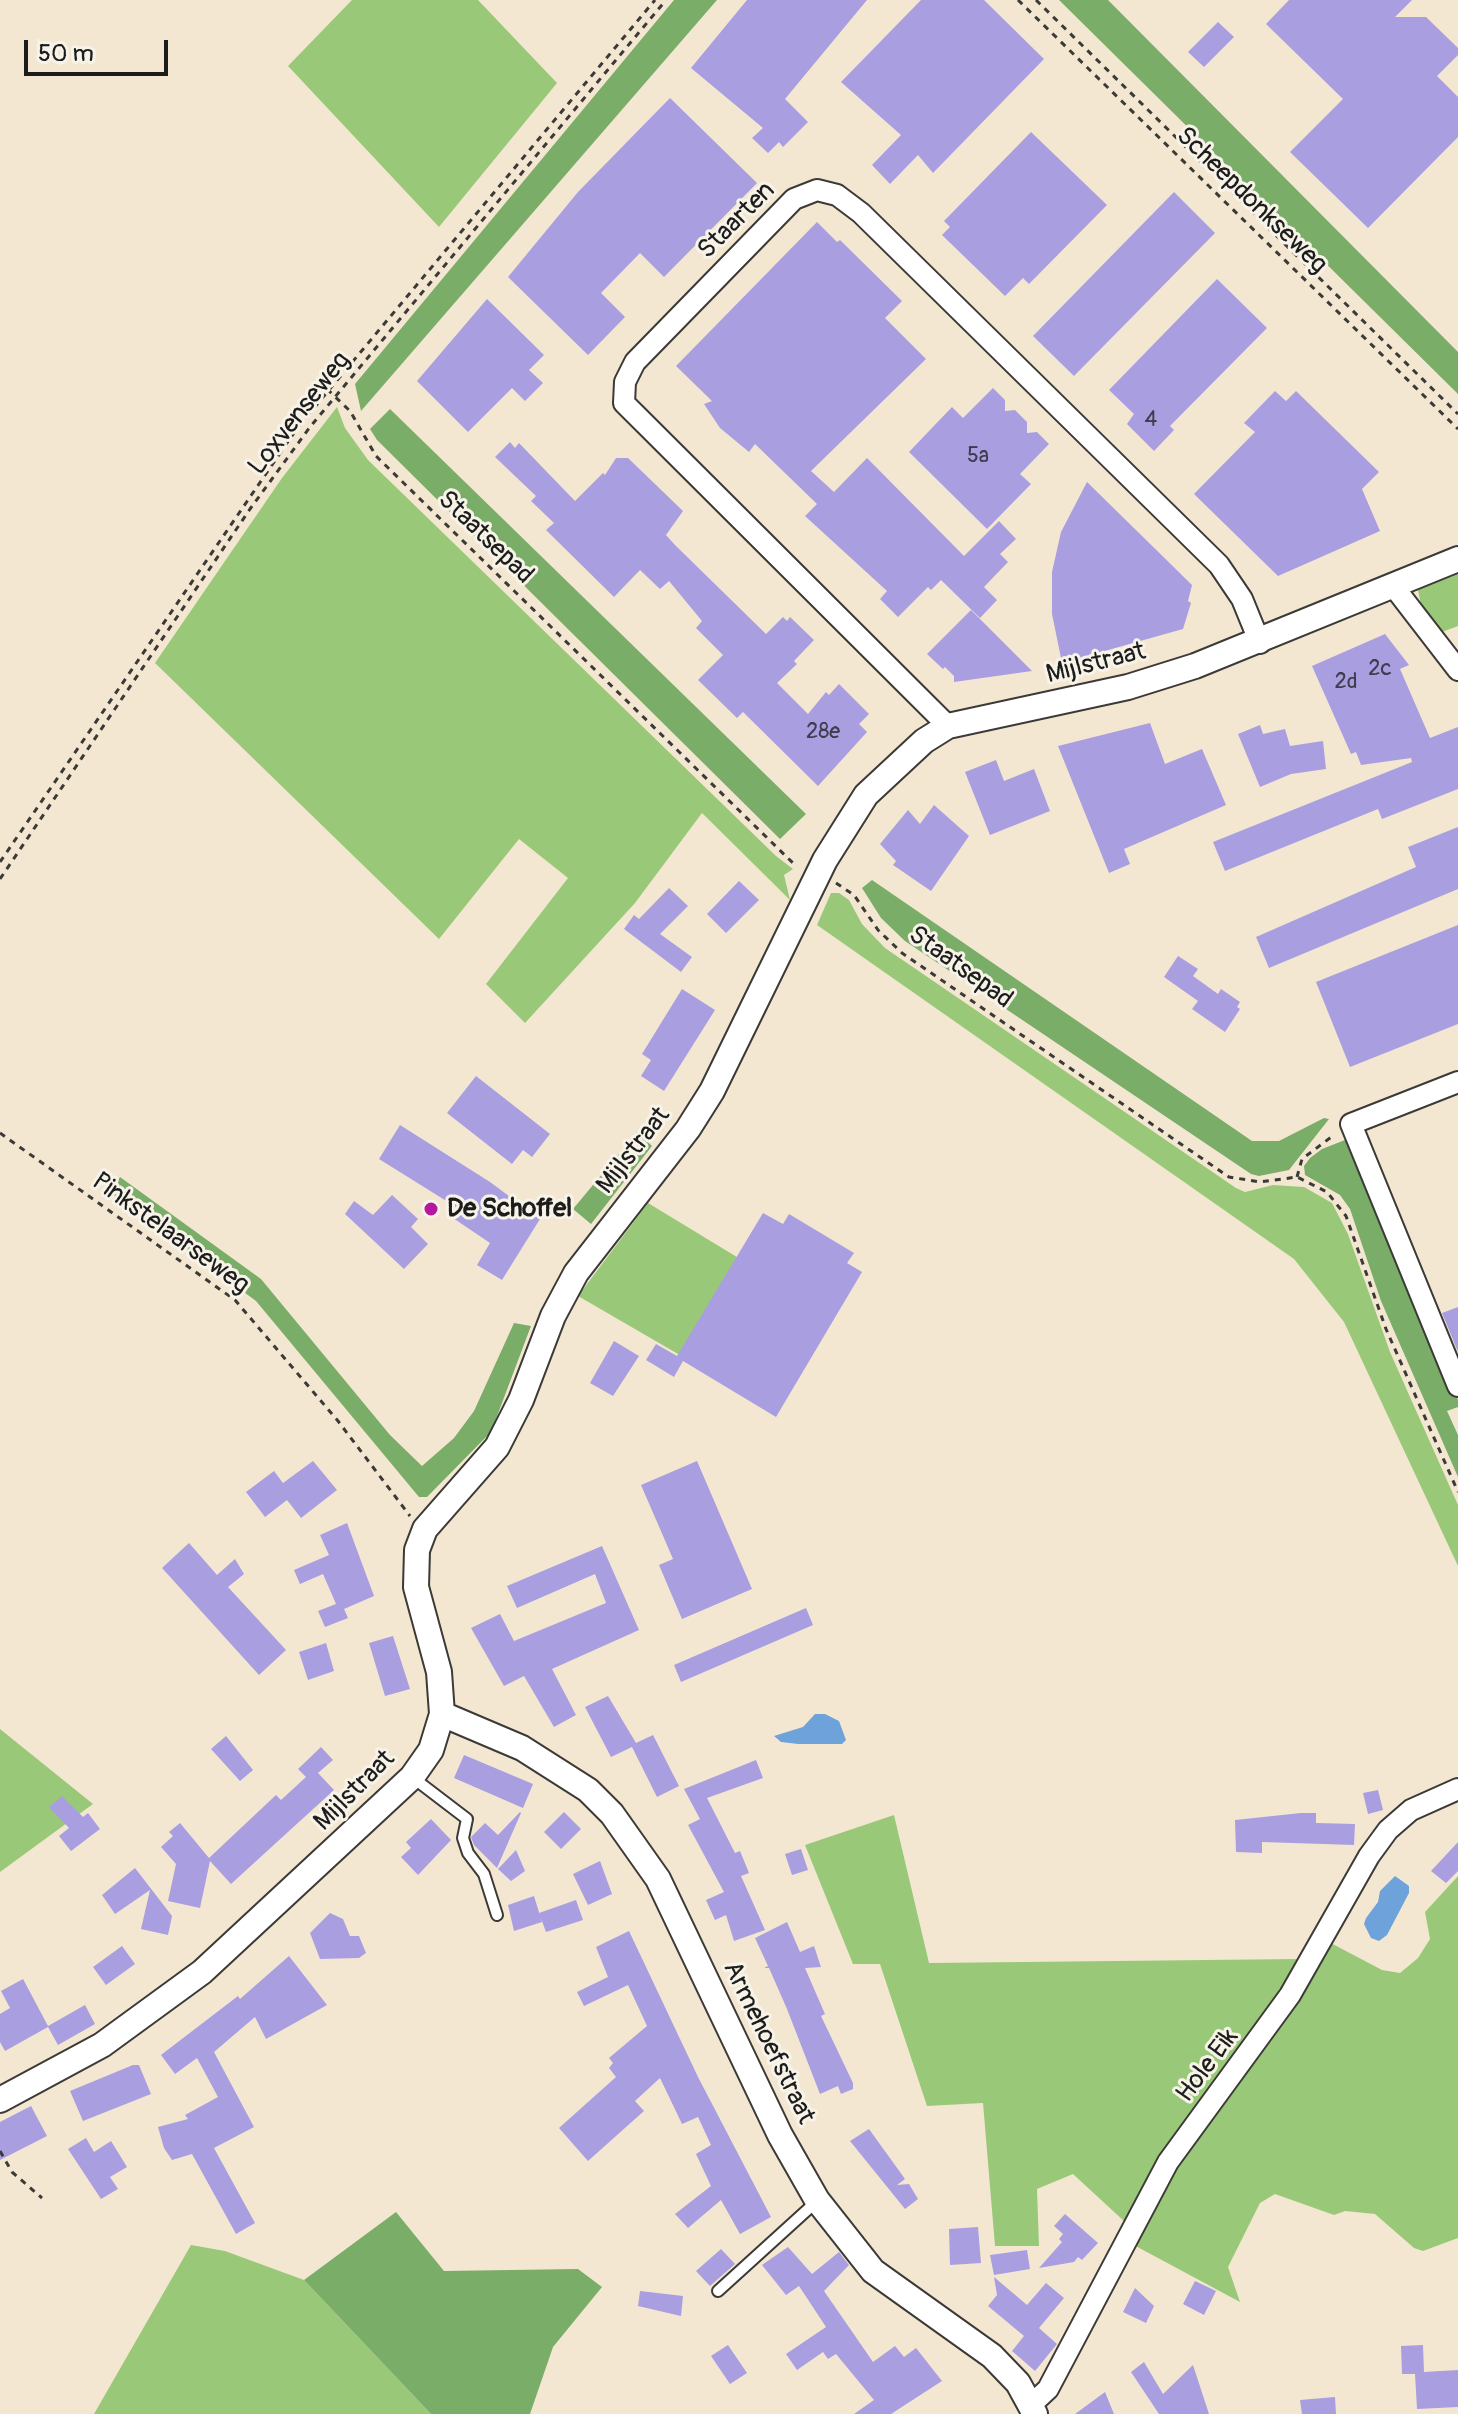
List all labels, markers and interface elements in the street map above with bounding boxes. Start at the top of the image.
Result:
scale bar [28,24,172,74]
text: 50 m [38,39,94,68]
street label: Scheepdonkseweg [1169,121,1333,281]
street label: Staarten [692,176,782,266]
street label: Loxvenseweg [242,346,358,482]
house number: 4 [1145,407,1157,433]
house number: 5a [967,443,989,469]
street label: Staatsepad [431,485,539,591]
street label: Mijlstraat [1043,637,1149,691]
house number: 2c [1368,656,1392,682]
house number: 2d [1334,669,1358,695]
house number: 28e [806,719,840,745]
street label: Staatsepad [902,920,1018,1016]
street label: Mijlstraat [591,1101,677,1201]
street label: Pinkstelaarseweg [85,1167,255,1301]
place label: De Schoffel [447,1193,572,1225]
marker: De Schoffel [422,1200,440,1218]
street label: Mijlstraat [308,1744,402,1838]
street label: Armehoefstraat [715,1957,821,2129]
street label: Hole Eik [1170,2023,1246,2109]

